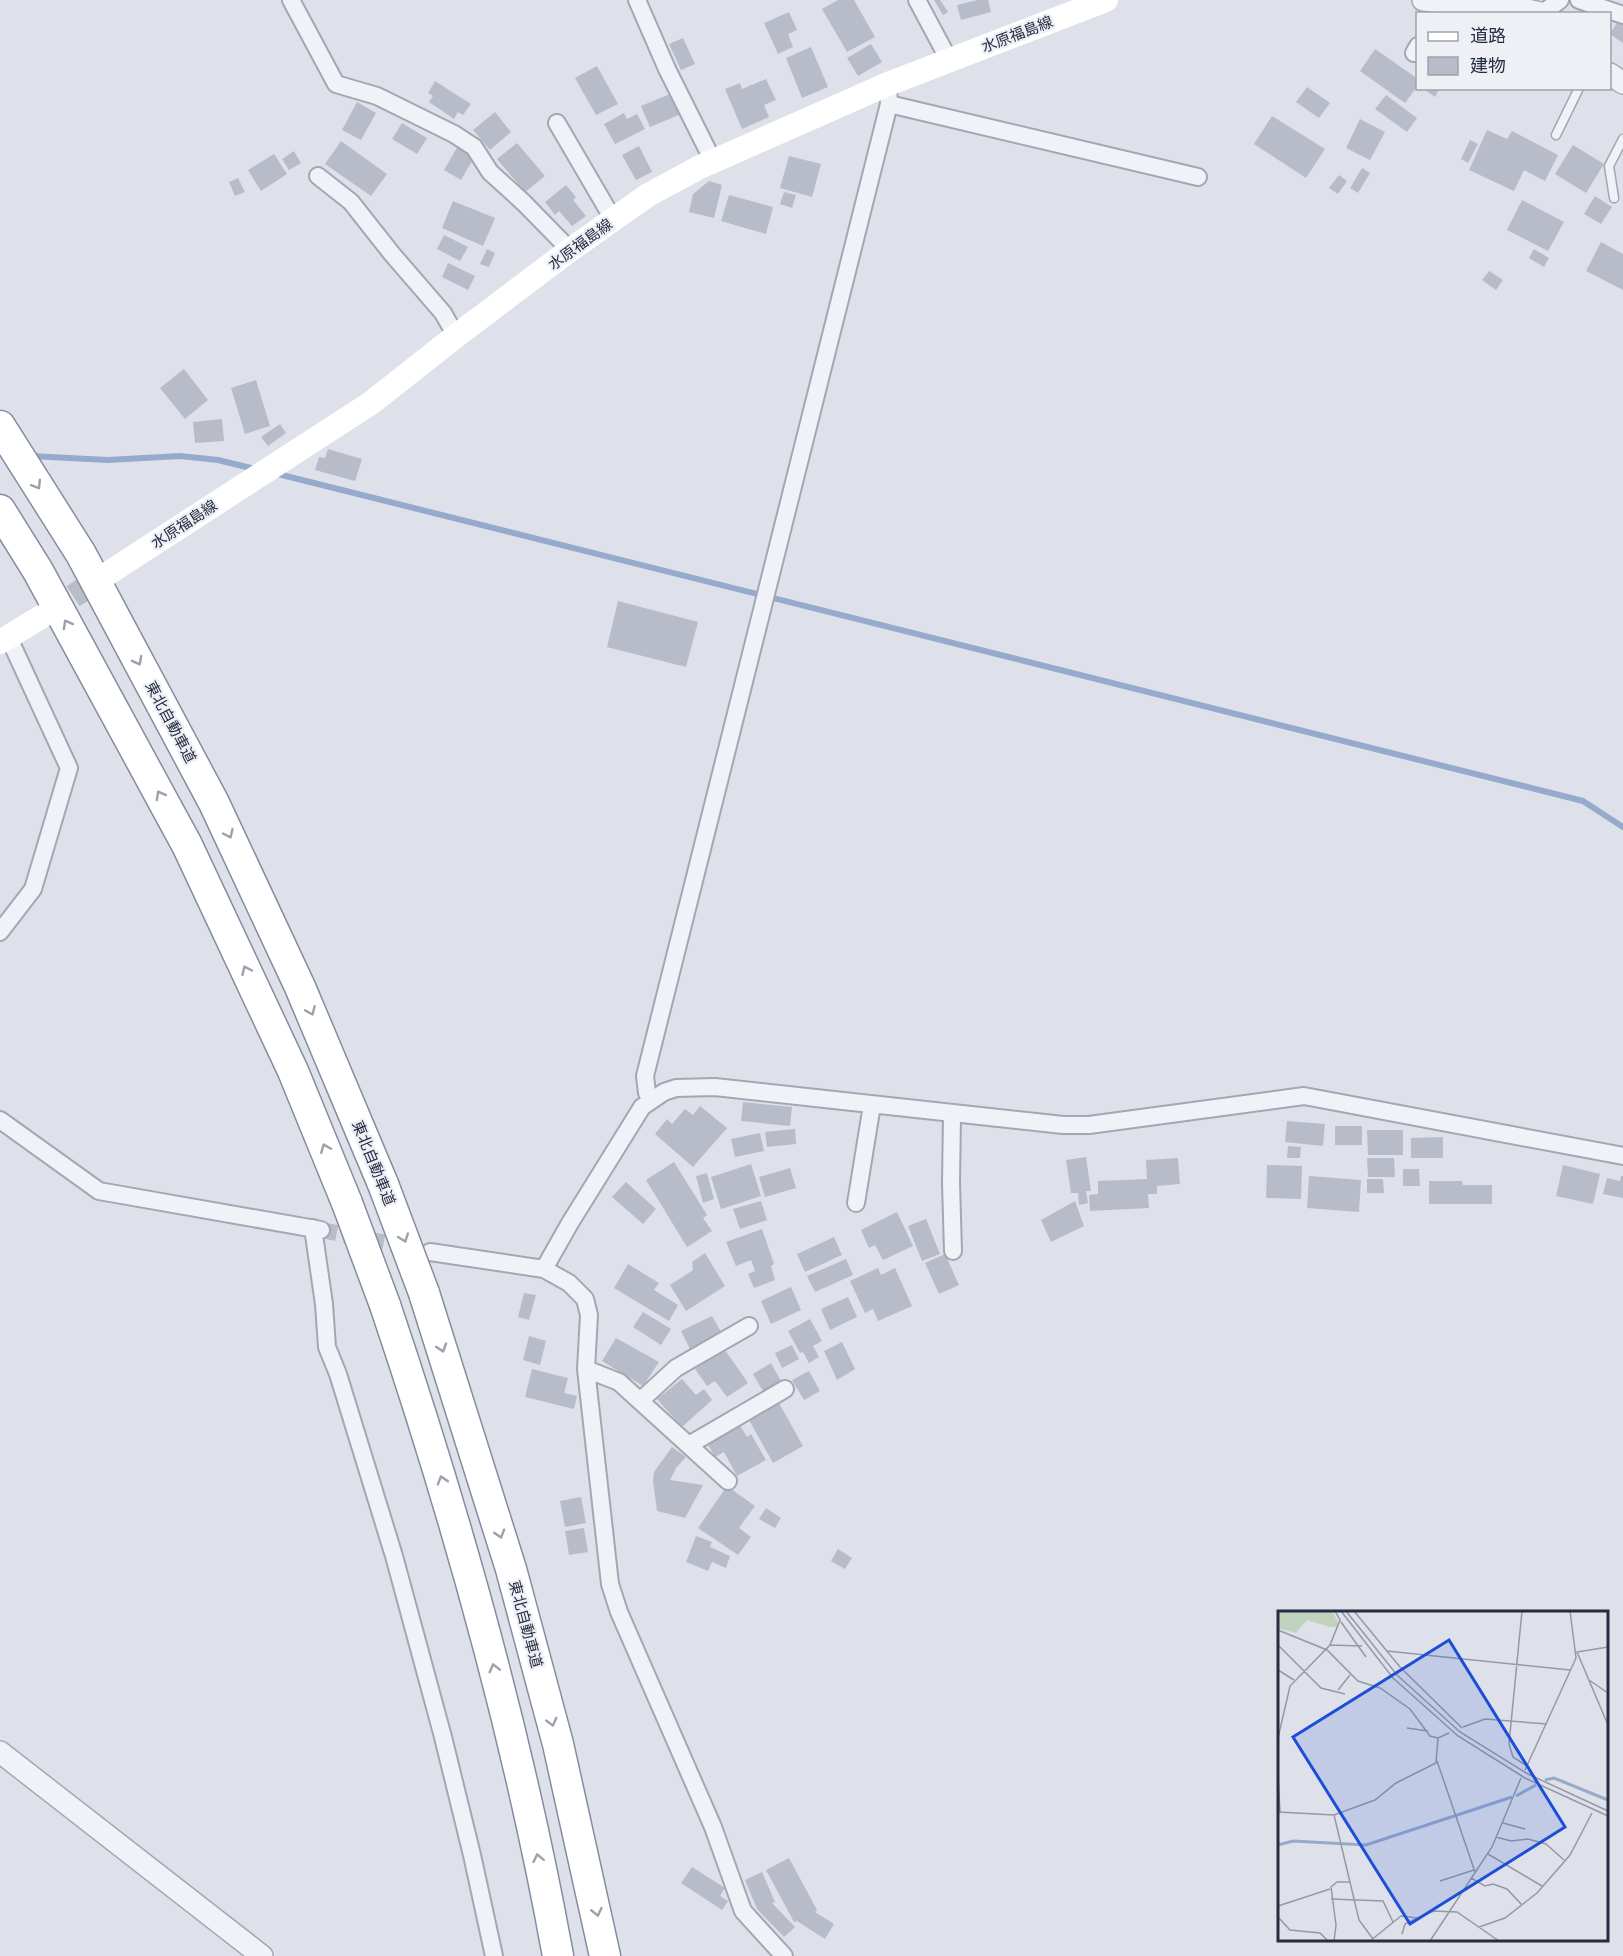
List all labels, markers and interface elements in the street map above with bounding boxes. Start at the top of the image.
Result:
street label: 水原福島線 [979,12,1055,56]
legend [1416,12,1611,90]
text: 道路 [1470,25,1506,46]
text: 建物 [1470,55,1506,76]
street label: 水原福島線 [544,214,616,274]
one-way arrow [30,478,41,489]
street label: 水原福島線 [147,496,221,552]
one-way arrow [63,620,74,630]
one-way arrow [131,655,142,666]
street label: 東北自動車道 [141,678,201,766]
one-way arrow [156,791,167,801]
one-way arrow [222,827,234,838]
one-way arrow [241,966,253,977]
one-way arrow [304,1005,316,1016]
street label: 東北自動車道 [348,1118,400,1208]
one-way arrow [320,1144,332,1155]
one-way arrow [396,1232,409,1243]
one-way arrow [434,1342,447,1353]
one-way arrow [437,1475,449,1486]
one-way arrow [493,1528,505,1539]
street label: 東北自動車道 [505,1578,547,1670]
inset map [1278,1611,1608,1941]
one-way arrow [488,1663,501,1673]
one-way arrow [545,1717,558,1727]
one-way arrow [532,1853,545,1863]
one-way arrow [590,1907,603,1917]

